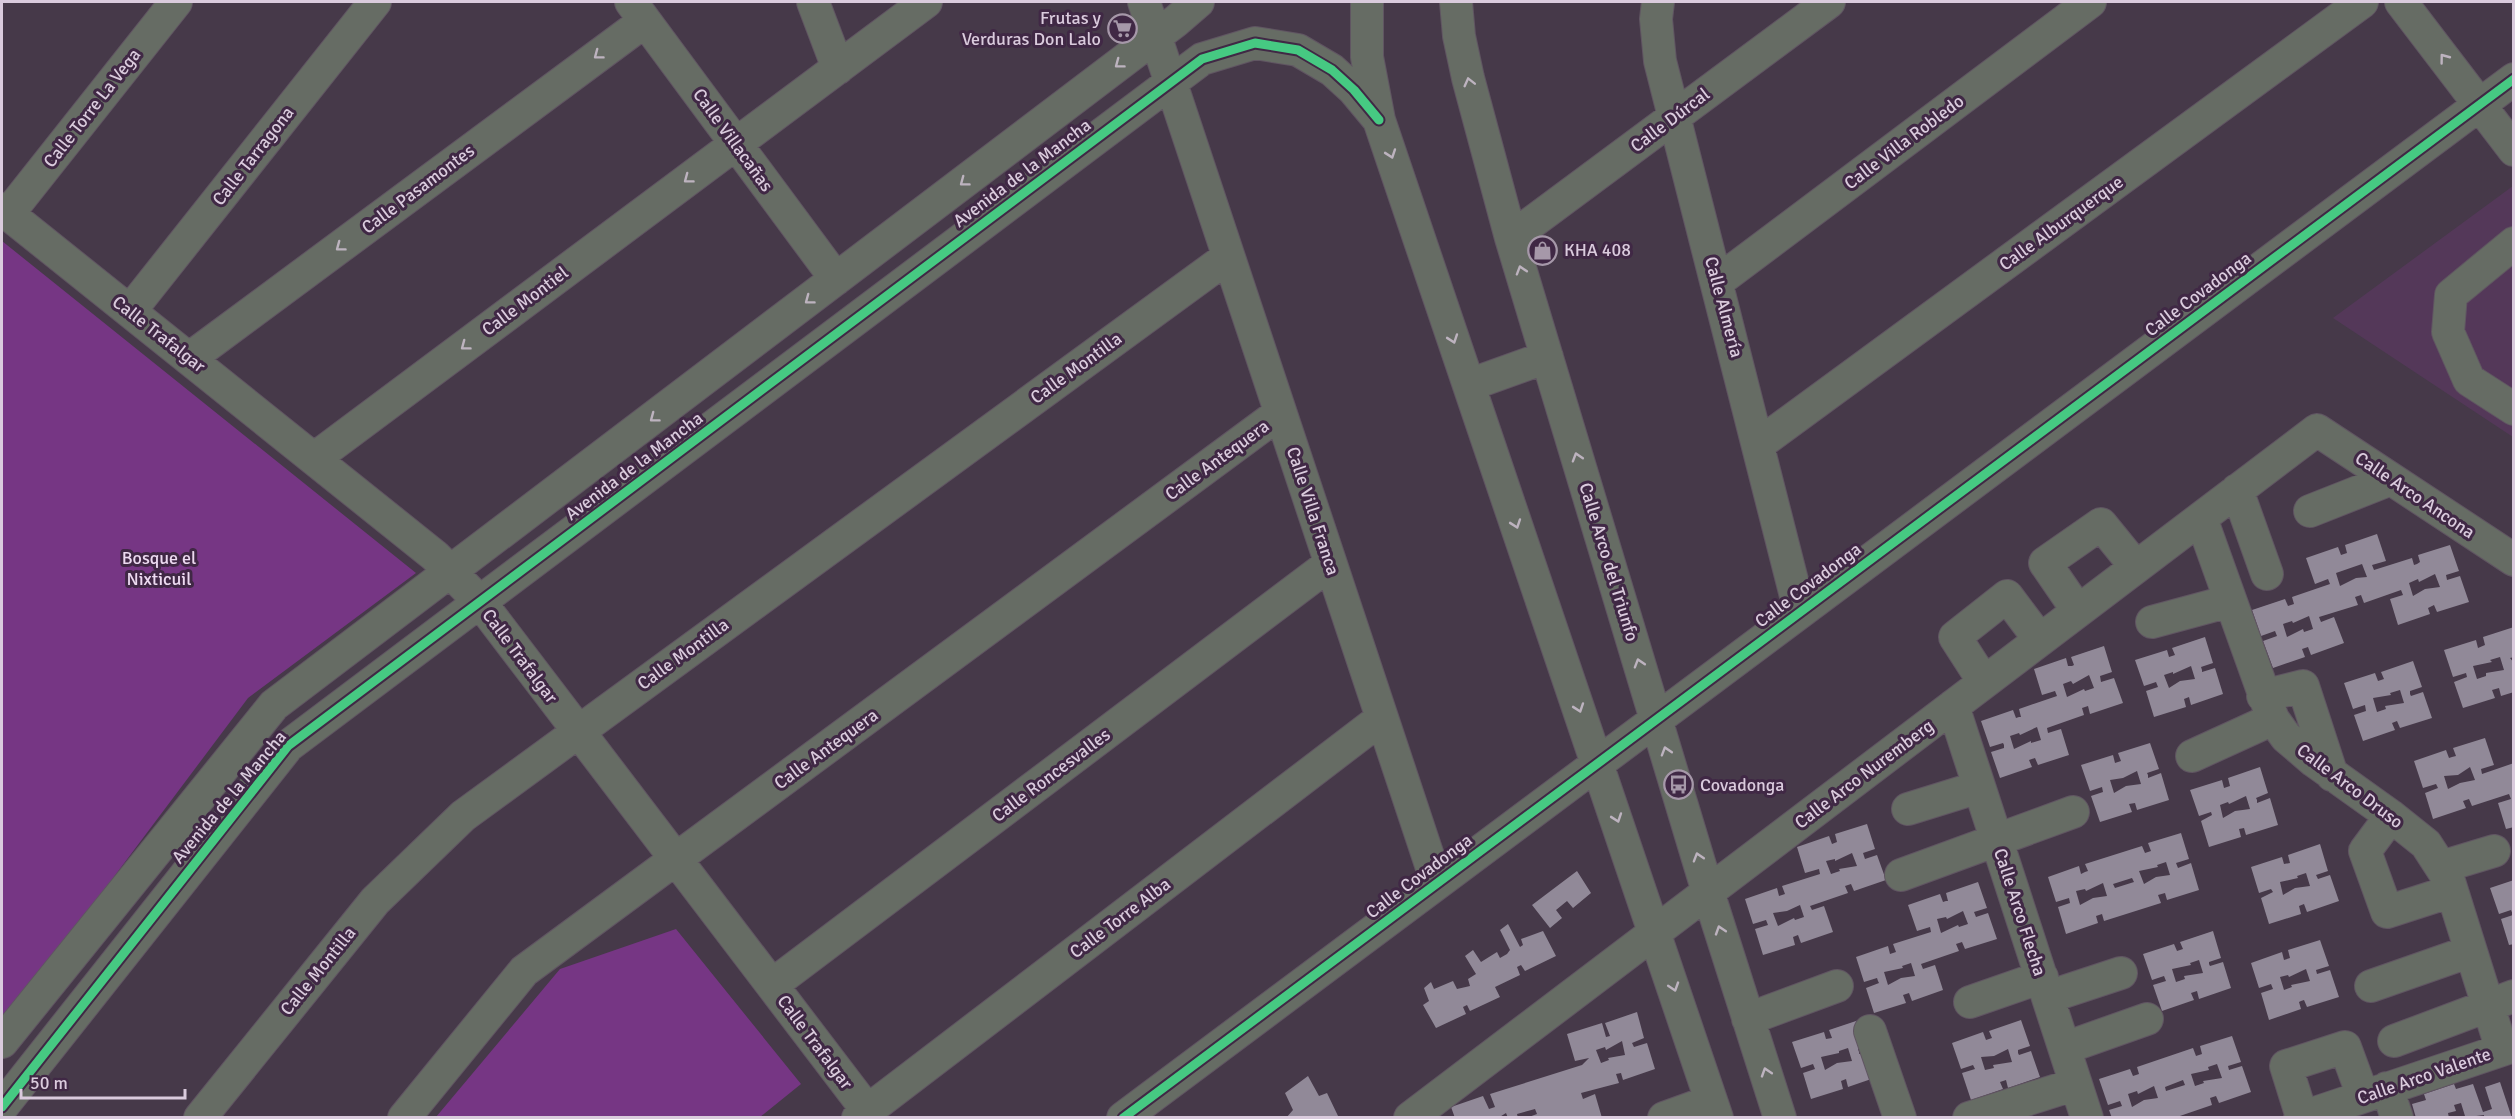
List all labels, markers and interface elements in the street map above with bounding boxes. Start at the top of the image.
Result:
place label: Frutas y Verduras Don Lalo [962,7,1102,50]
supermarket icon: Frutas y Verduras Don Lalo [1106,12,1138,44]
street label: Calle Torre La Vega [39,44,145,172]
one-way arrow [594,48,605,59]
one-way arrow [2440,54,2451,65]
one-way arrow [1115,57,1126,68]
one-way arrow [1464,77,1476,88]
street label: Calle Dúrcal [1626,83,1714,157]
street label: Calle Villacañas [688,84,778,196]
street label: Calle Villa Robledo [1840,90,1968,194]
street label: Calle Tarragona [207,102,299,210]
street label: Avenida de la Mancha [949,114,1095,232]
street label: Calle Pasamontes [357,139,479,239]
one-way arrow [1383,148,1396,159]
street label: Calle Alburquerque [1995,171,2127,275]
one-way arrow [684,172,695,183]
one-way arrow [960,175,971,186]
shop icon: KHA 408 [1527,234,1559,266]
one-way arrow [336,239,347,250]
place label: KHA 408 [1564,239,1631,261]
street label: Calle Covadonga [2140,247,2256,341]
street label: Calle Almería [1700,254,1748,360]
street label: Calle Montiel [477,261,573,341]
one-way arrow [1516,265,1528,276]
street label: Calle Trafalgar [108,291,210,377]
one-way arrow [804,293,815,304]
street label: Calle Montilla [1026,327,1126,409]
one-way arrow [1446,333,1459,344]
one-way arrow [461,339,472,350]
street label: Avenida de la Mancha [561,407,707,525]
one-way arrow [649,411,660,422]
street label: Calle Antequera [1161,415,1273,505]
street label: Calle Villa Franca [1282,444,1344,578]
street label: Calle Arco Ancona [2351,447,2479,543]
one-way arrow [1572,452,1584,463]
street label: Calle Arco del Triunfo [1574,480,1644,644]
one-way arrow [1509,518,1522,529]
street label: Calle Covadonga [1750,538,1866,632]
park label: Bosque el Nixticuil [122,547,196,590]
street label: Calle Trafalgar [477,605,563,708]
street label: Calle Montilla [633,613,733,695]
one-way arrow [1634,658,1646,669]
one-way arrow [1572,702,1585,713]
street label: Calle Antequera [770,704,882,794]
street label: Calle Arco Nuremberg [1790,715,1938,833]
street label: Calle Roncesvalles [988,723,1115,827]
street label: Avenida de la Mancha [167,726,291,868]
street label: Calle Arco Druso [2293,739,2407,833]
one-way arrow [1661,746,1673,757]
bus stop icon: Covadonga [1663,769,1695,801]
place label: Covadonga [1700,774,1785,796]
one-way arrow [1610,812,1622,823]
street label: Calle Covadonga [1361,829,1477,923]
street label: Calle Arco Flecha [1989,845,2051,979]
one-way arrow [1693,852,1705,863]
street label: Calle Torre Alba [1065,873,1175,963]
street label: Calle Montilla [276,922,360,1020]
one-way arrow [1715,925,1727,936]
one-way arrow [1666,981,1679,992]
street label: Calle Trafalgar [772,991,858,1094]
street label: Calle Arco Valente [2354,1043,2494,1109]
scale bar [21,1062,184,1100]
one-way arrow [1760,1067,1773,1078]
text: 50 m [30,1072,68,1094]

